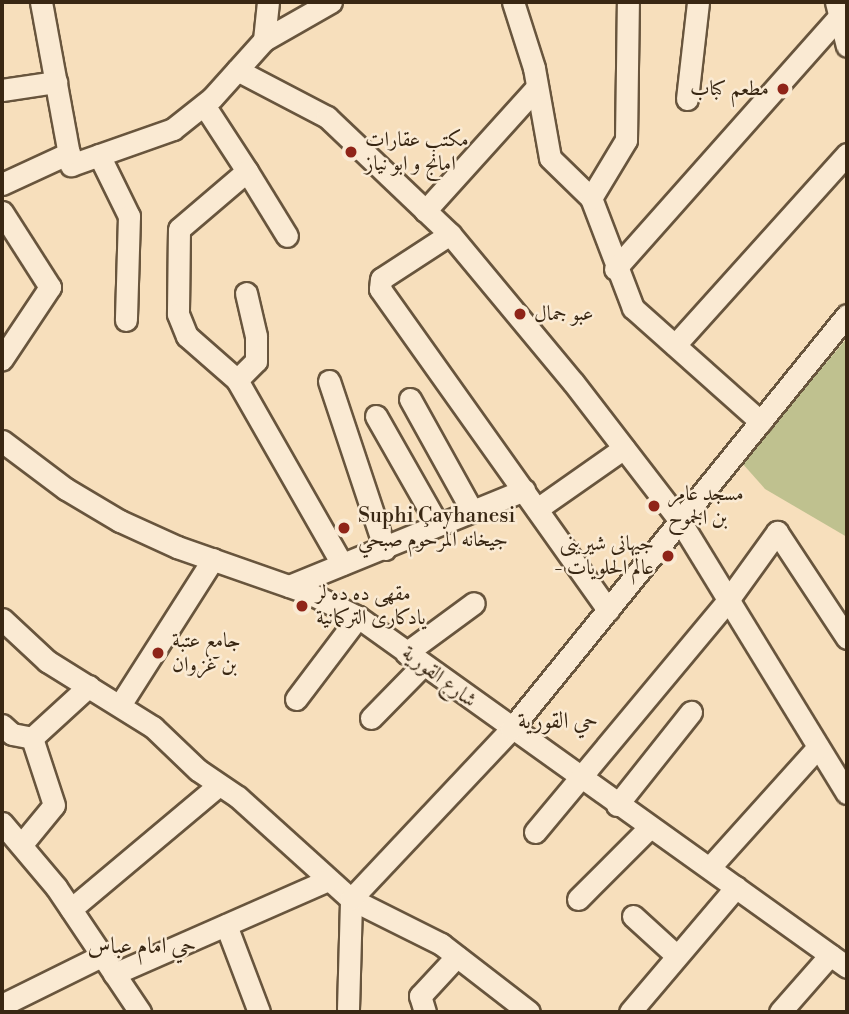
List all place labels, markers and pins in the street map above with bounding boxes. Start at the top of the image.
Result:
place label: مطعم كباب [690,76,769,102]
marker: مطعم كباب [775,81,791,97]
place label: مكتب عقارات امانج و ابو نياز [365,127,469,177]
marker: مكتب عقارات امانج و ابو نياز [343,144,359,160]
place label: عبو جمال [534,301,594,327]
marker: عبو جمال [512,306,528,322]
place label: مسجد عامر بن الجموح [668,481,744,531]
marker: مسجد عامر بن الجموح [646,498,662,514]
place label: Suphi Çayhanesi جيخانه المرحوم صبحي [358,503,515,553]
marker: Suphi Çayhanesi جيخانه المرحوم صبحي [336,520,352,536]
place label: جیهانی شیرینی - عالم الحلويات [554,531,654,581]
marker: جیهانی شیرینی - عالم الحلويات [660,548,676,564]
place label: مقهى ده ده لر يادكارى التركمانية [316,581,426,631]
marker: مقهى ده ده لر يادكارى التركمانية [294,598,310,614]
place label: جامع عتبة بن غزوان [172,628,241,678]
marker: جامع عتبة بن غزوان [150,645,166,661]

